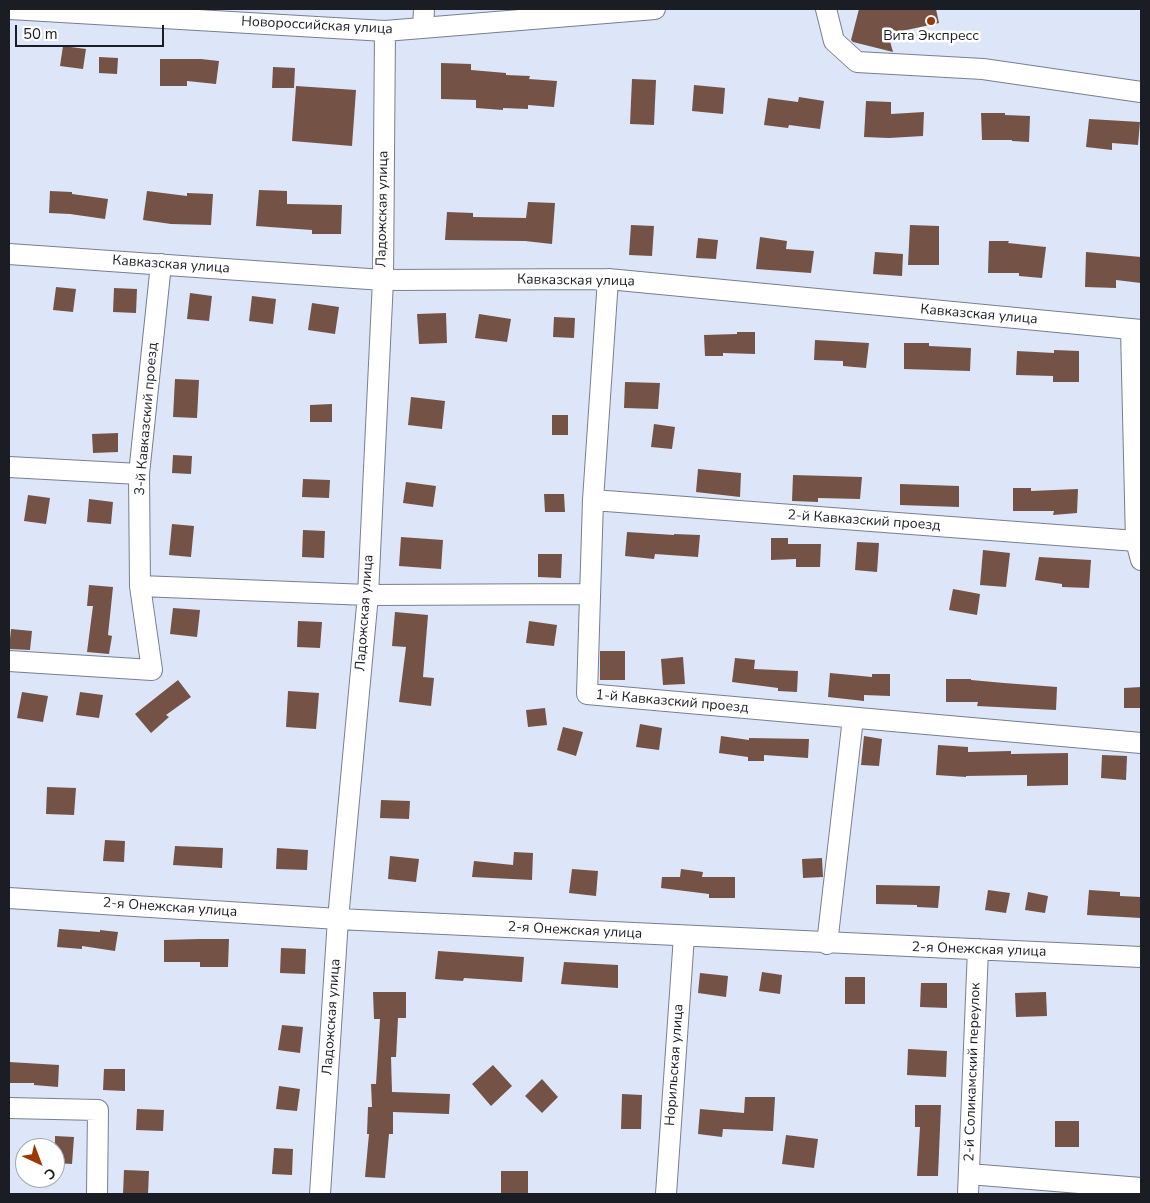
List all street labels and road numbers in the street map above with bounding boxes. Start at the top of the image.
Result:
street label: Новороссийская улица [241,14,393,38]
street label: Ладожская улица [374,150,392,268]
street label: Кавказская улица [112,253,230,277]
street label: Кавказская улица [517,272,635,290]
street label: Кавказская улица [920,301,1038,329]
street label: 3-й Кавказский проезд [132,342,162,496]
street label: 2-й Кавказский проезд [787,507,941,535]
street label: Ладожская улица [353,554,377,672]
street label: 1-й Кавказский проезд [595,687,749,717]
street label: 2-я Онежская улица [102,895,238,921]
street label: 2-я Онежская улица [507,919,643,943]
street label: 2-я Онежская улица [911,939,1047,961]
street label: Ладожская улица [320,958,344,1076]
street label: 2-й Соликамский переулок [961,982,985,1162]
street label: Норильская улица [662,1003,688,1127]

